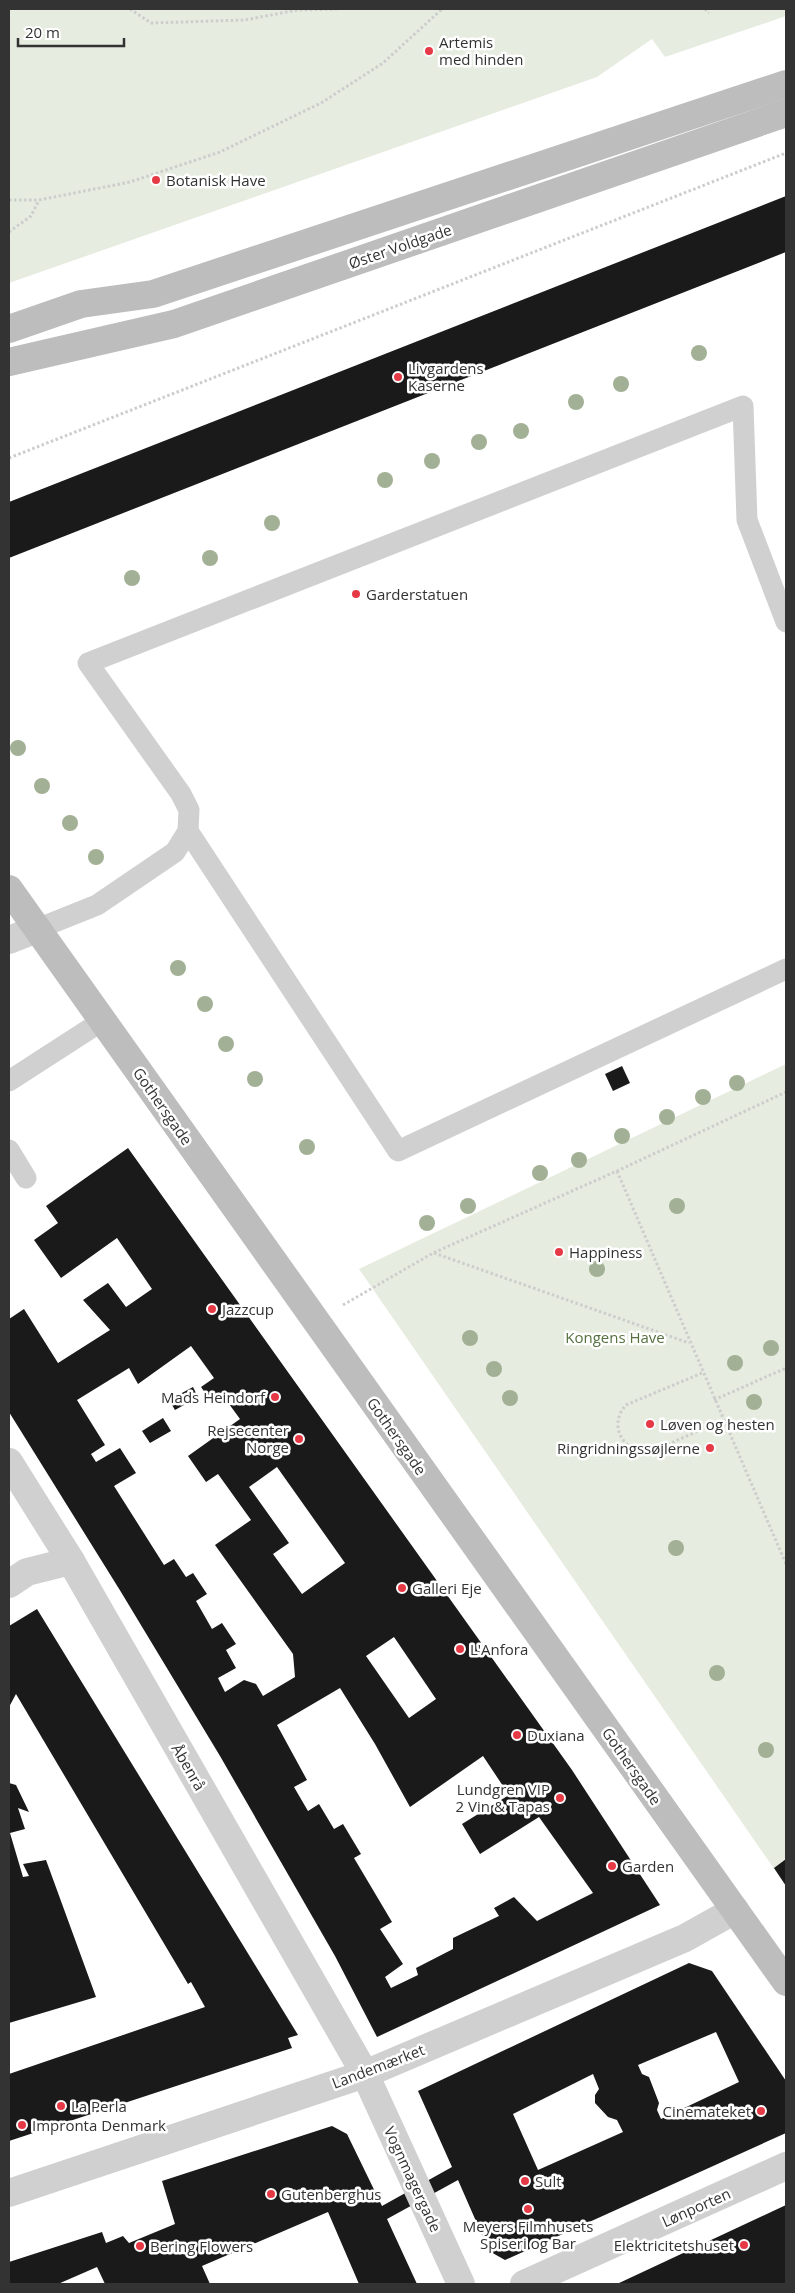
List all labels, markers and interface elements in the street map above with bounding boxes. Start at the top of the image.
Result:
scale bar [18,15,124,47]
text: 20 m [25,22,60,42]
place label: Artemis med hinden [439,32,523,69]
marker: Artemis med hinden [423,45,435,57]
place label: Botanisk Have [166,170,266,190]
marker: Botanisk Have [150,174,162,186]
street label: Øster Voldgade [346,219,454,273]
place label: Livgardens Kaserne [408,358,484,395]
marker: Livgardens Kaserne [392,371,404,383]
place label: Garderstatuen [366,584,468,604]
marker: Garderstatuen [350,588,362,600]
street label: Gothersgade [129,1063,197,1149]
place label: Happiness [569,1242,642,1262]
marker: Happiness [553,1246,565,1258]
place label: Jazzcup [220,1299,274,1319]
marker: Jazzcup [206,1303,218,1315]
park label: Kongens Have [565,1327,665,1347]
place label: Mads Heindorf [161,1387,266,1407]
marker: Mads Heindorf [269,1391,281,1403]
street label: Gothersgade [363,1393,431,1479]
place label: Løven og hesten [660,1414,775,1434]
marker: Løven og hesten [644,1418,656,1430]
place label: Rejsecenter Norge [207,1420,289,1457]
marker: Rejsecenter Norge [293,1433,305,1445]
place label: Ringridningssøjlerne [557,1438,700,1458]
marker: Ringridningssøjlerne [704,1442,716,1454]
place label: Galleri Eje [412,1578,482,1598]
marker: Galleri Eje [396,1582,408,1594]
place label: L'Anfora [470,1639,528,1659]
marker: L'Anfora [454,1643,466,1655]
street label: Gothersgade [598,1723,666,1809]
place label: Duxiana [527,1725,585,1745]
marker: Duxiana [511,1729,523,1741]
street label: Åbenrå [168,1740,210,1794]
place label: Lundgren VIP 2 Vin & Tapas [456,1779,550,1816]
marker: Lundgren VIP 2 Vin & Tapas [554,1792,566,1804]
place label: Garden [622,1856,674,1876]
marker: Garden [606,1860,618,1872]
street label: Landemærket [329,2039,427,2093]
place label: La Perla [71,2096,127,2116]
marker: La Perla [55,2100,67,2112]
place label: Cinemateket [663,2101,751,2121]
marker: Cinemateket [755,2105,767,2117]
place label: Impronta Denmark [32,2115,166,2135]
marker: Impronta Denmark [16,2119,28,2131]
street label: Vognmagergade [380,2123,446,2235]
place label: Sult [535,2171,562,2191]
marker: Sult [519,2175,531,2187]
street label: Lønporten [658,2183,734,2231]
place label: Gutenberghus [281,2184,382,2204]
marker: Gutenberghus [265,2188,277,2200]
marker: Meyers Filmhusets Spiseri og Bar [522,2203,534,2215]
place label: Meyers Filmhusets Spiseri og Bar [463,2216,593,2253]
place label: Elektricitetshuset [614,2235,734,2255]
place label: Bering Flowers [150,2236,253,2256]
marker: Elektricitetshuset [738,2239,750,2251]
marker: Bering Flowers [134,2240,146,2252]

